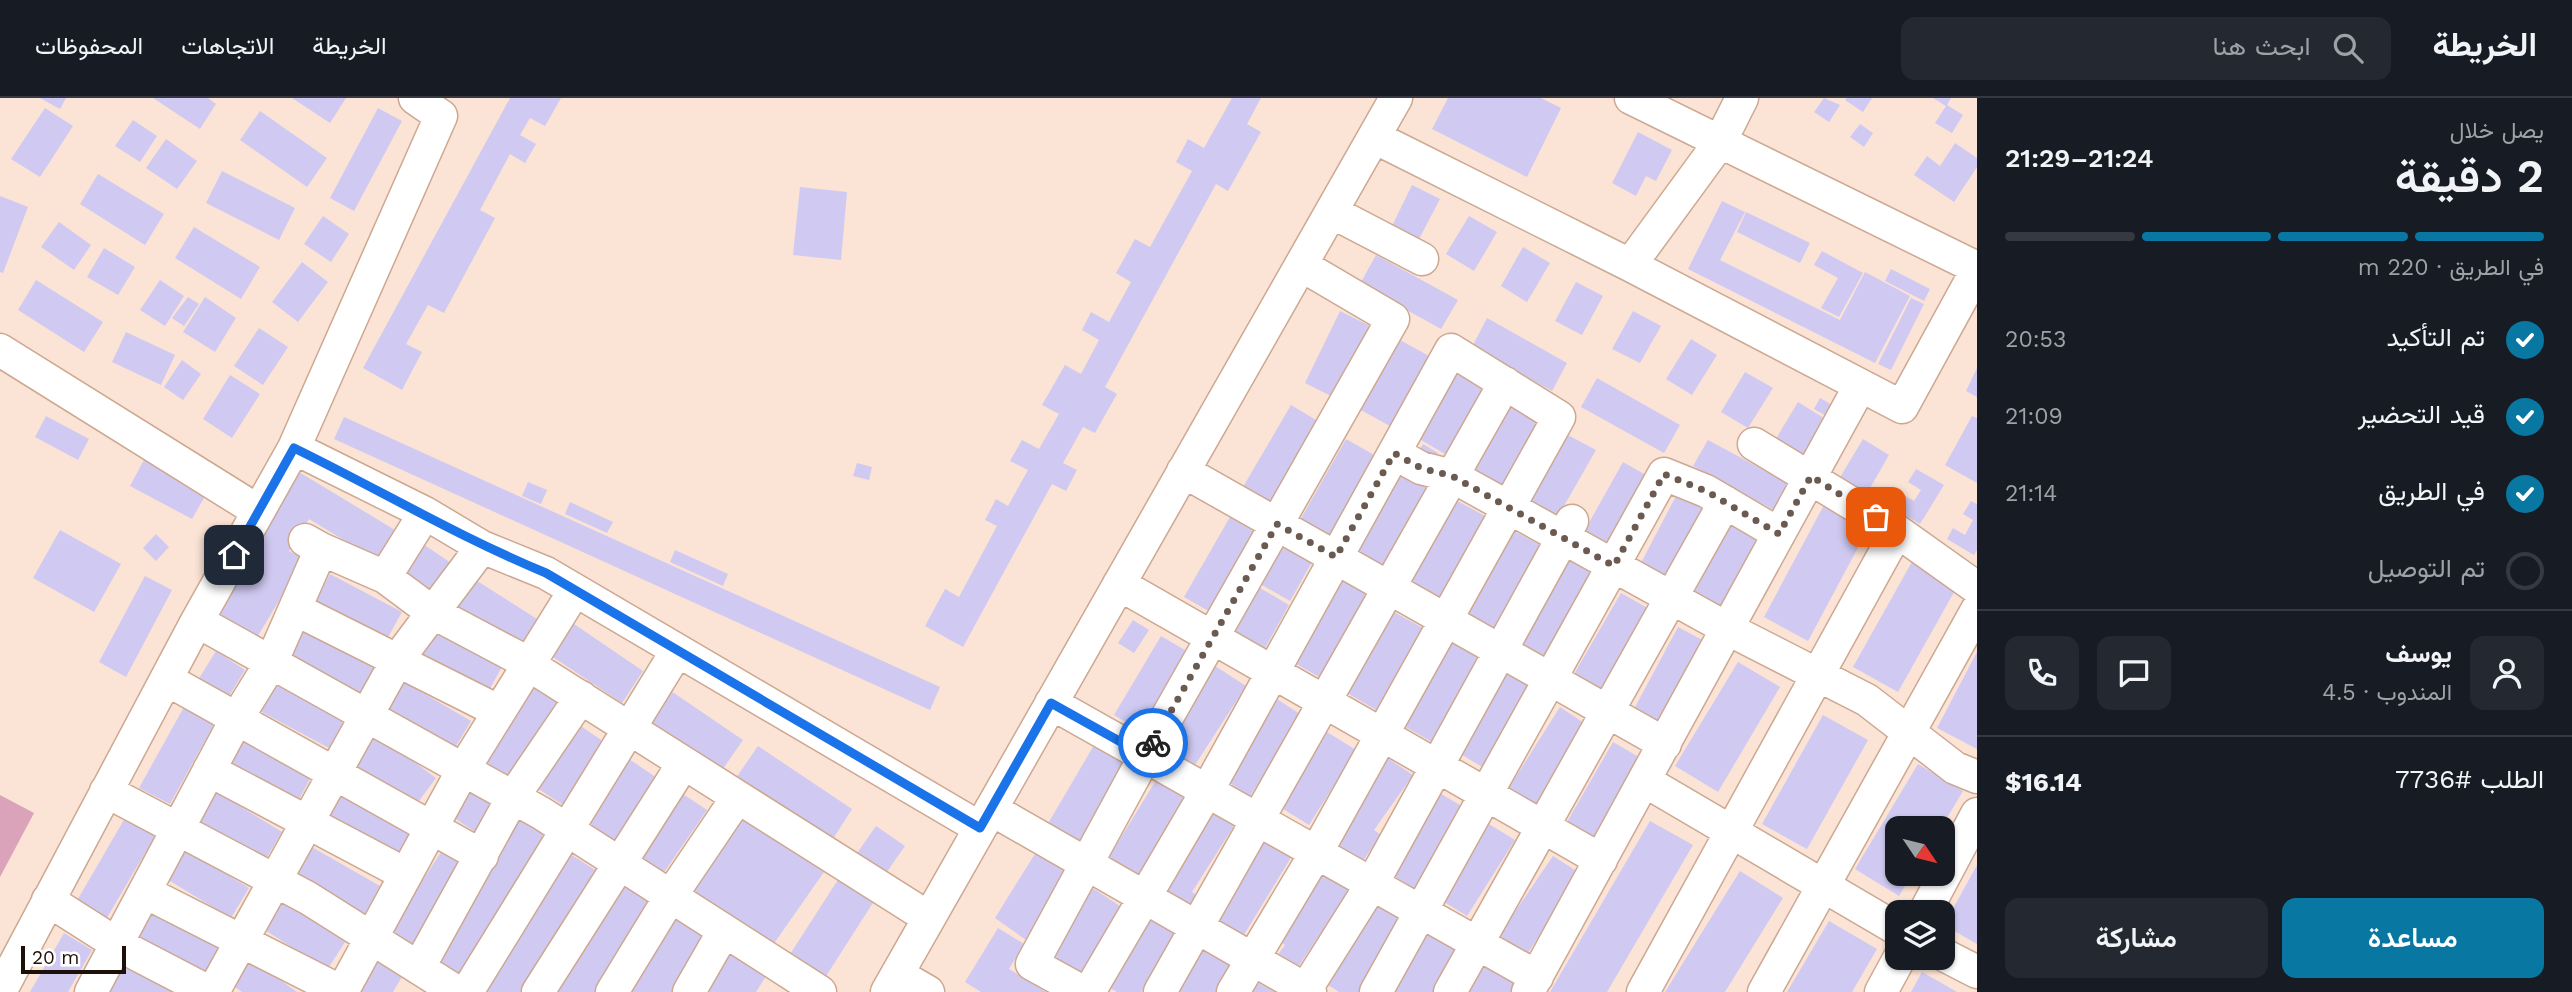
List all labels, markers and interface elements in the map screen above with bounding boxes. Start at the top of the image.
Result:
search box [1901,17,2391,80]
text: الخريطة [2433,25,2537,64]
icon: search [2329,29,2367,67]
text: ابحث هنا [2212,31,2311,61]
text: المحفوظات [35,32,143,60]
text: الاتجاهات [181,32,274,60]
text: الخريطة [312,32,387,60]
text: يصل خلال [2450,117,2544,144]
text: 21:24–21:29 [2005,143,2153,173]
text: 2 دقيقة [2395,149,2544,203]
text: في الطريق · 220 m [2358,254,2544,281]
icon: check [2506,321,2544,359]
text: تم التأكيد [2387,322,2485,352]
text: 20:53 [2005,326,2066,353]
icon: check [2506,398,2544,436]
text: قيد التحضير [2358,399,2485,429]
text: 21:09 [2005,403,2063,430]
icon: check [2506,475,2544,513]
text: في الطريق [2378,476,2485,506]
text: 21:14 [2005,480,2057,507]
pin [1846,487,1906,547]
icon: bag [1857,498,1895,536]
pin [204,525,264,585]
icon: home [215,536,253,574]
text: تم التوصيل [2368,553,2485,583]
button: phone [2005,636,2079,710]
button: chat [2097,636,2171,710]
button: person [2470,636,2544,710]
text: يوسف [2385,638,2452,668]
text: المندوب · 4.5 [2322,679,2452,706]
courier [1118,708,1188,778]
icon: bike [1134,724,1172,762]
text: الطلب #7736 [2395,764,2544,794]
text: $16.14 [2005,767,2082,797]
north arrow [1885,816,1955,886]
map controls [1885,816,1955,970]
button: مشاركة [2005,898,2268,978]
button: مساعدة [2282,898,2544,978]
button: layers [1885,900,1955,970]
scale bar [21,943,126,975]
text: 20 m [32,946,79,969]

